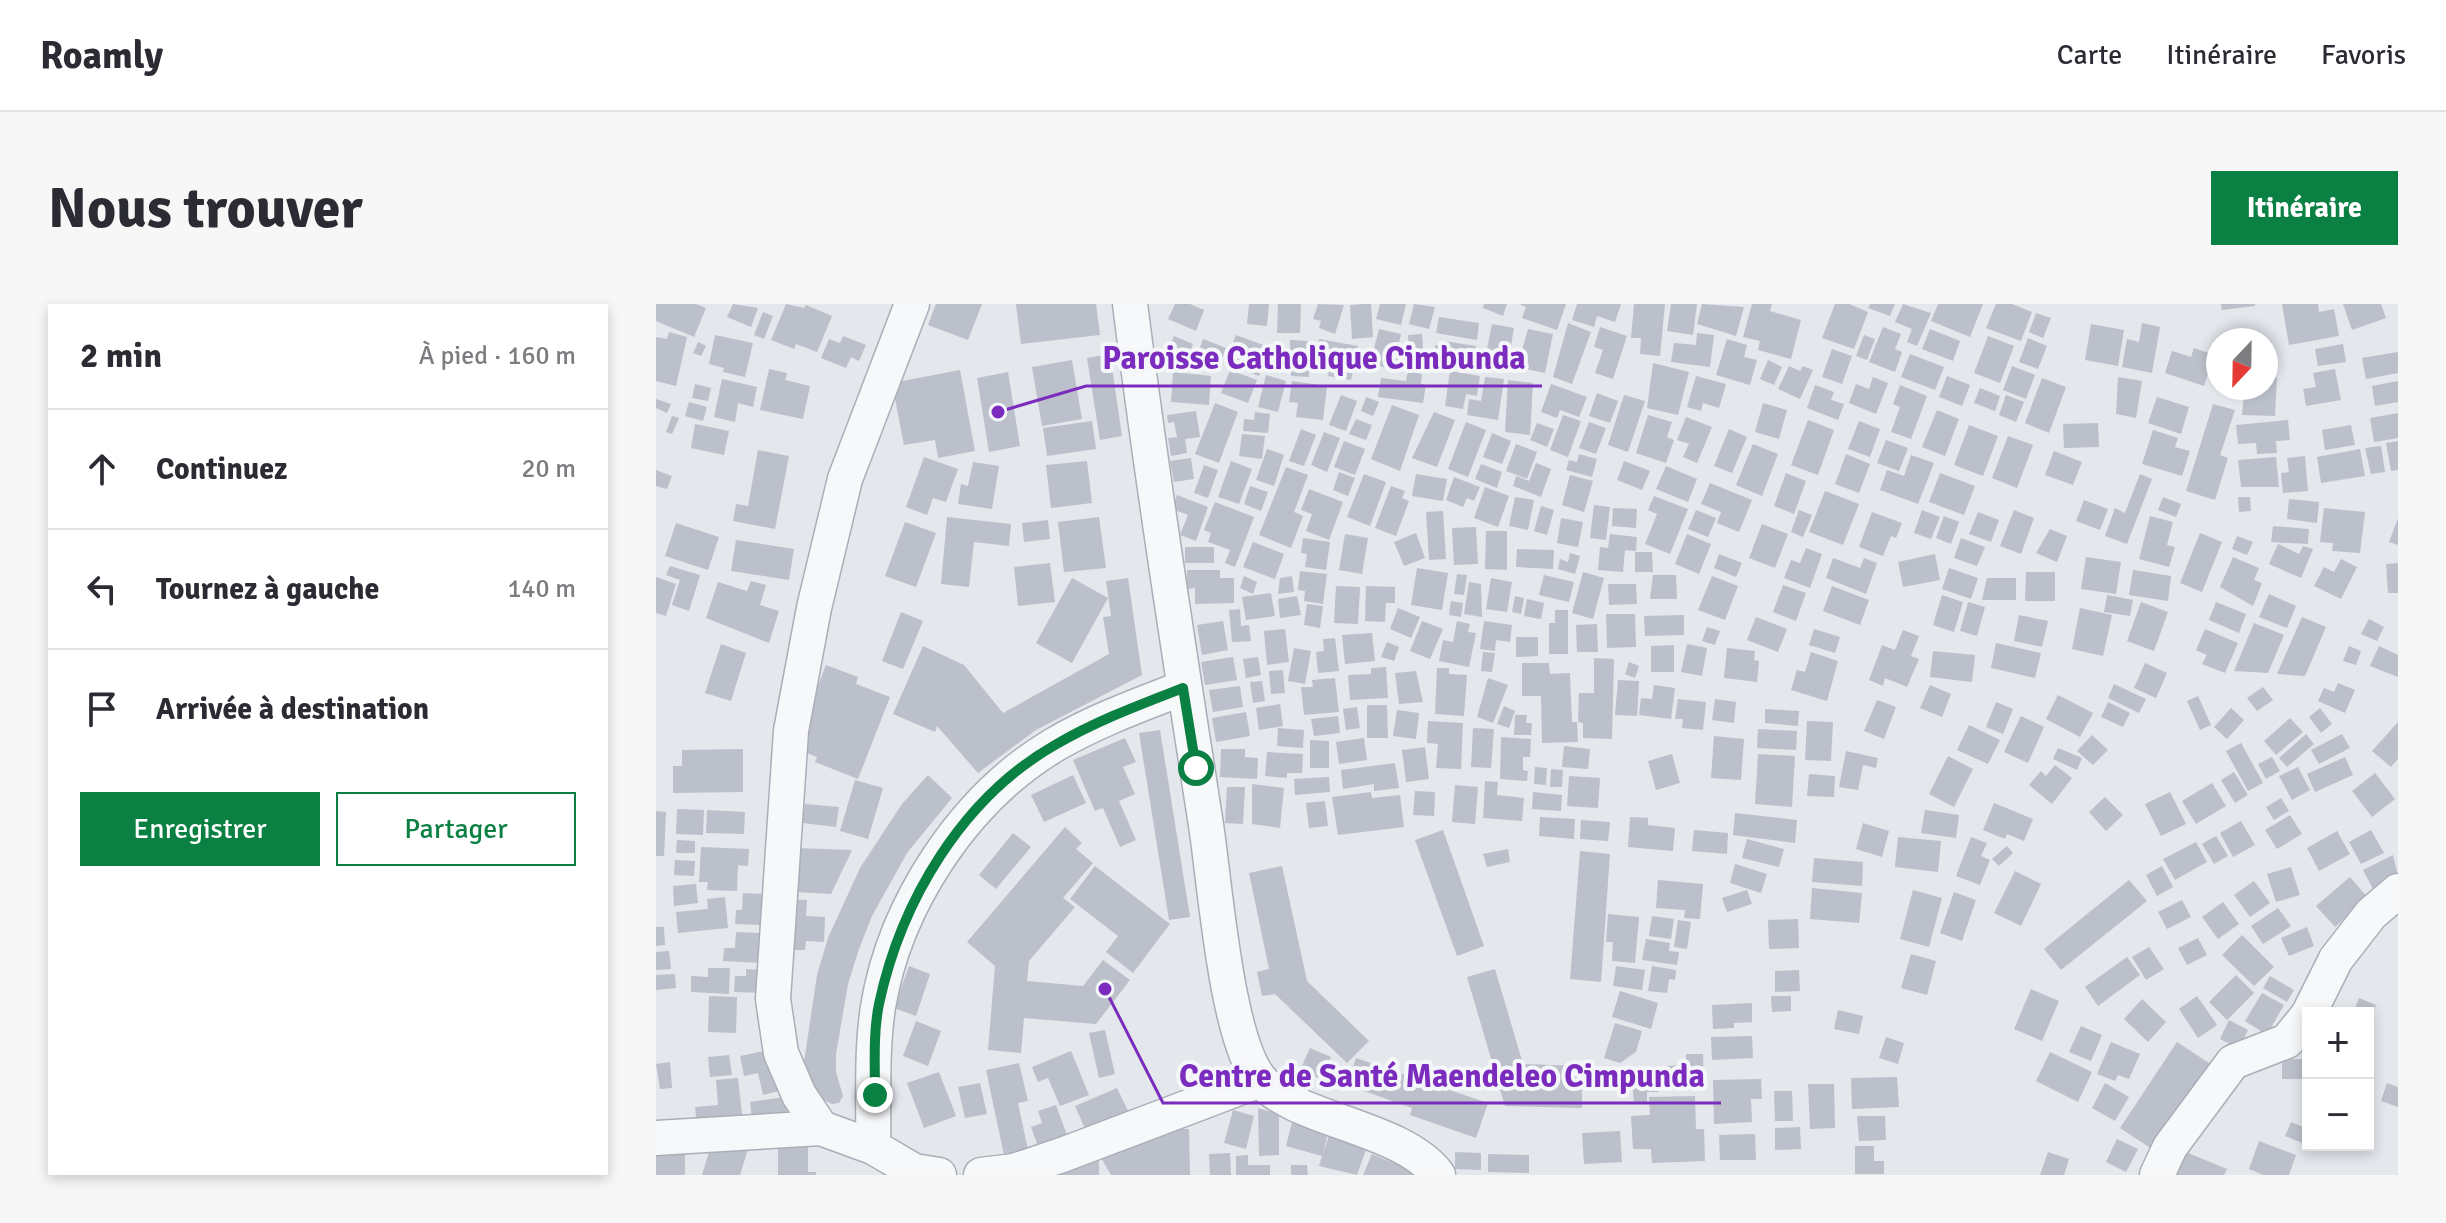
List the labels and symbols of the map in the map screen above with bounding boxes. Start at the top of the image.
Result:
north arrow [2206,328,2278,400]
callout: Paroisse Catholique Cimbunda [1086,330,1542,386]
text: Paroisse Catholique Cimbunda [1102,339,1526,378]
route start [1178,750,1214,786]
callout: Centre de Santé Maendeleo Cimpunda [1163,1047,1721,1103]
text: Centre de Santé Maendeleo Cimpunda [1179,1057,1705,1096]
route end [857,1077,893,1113]

